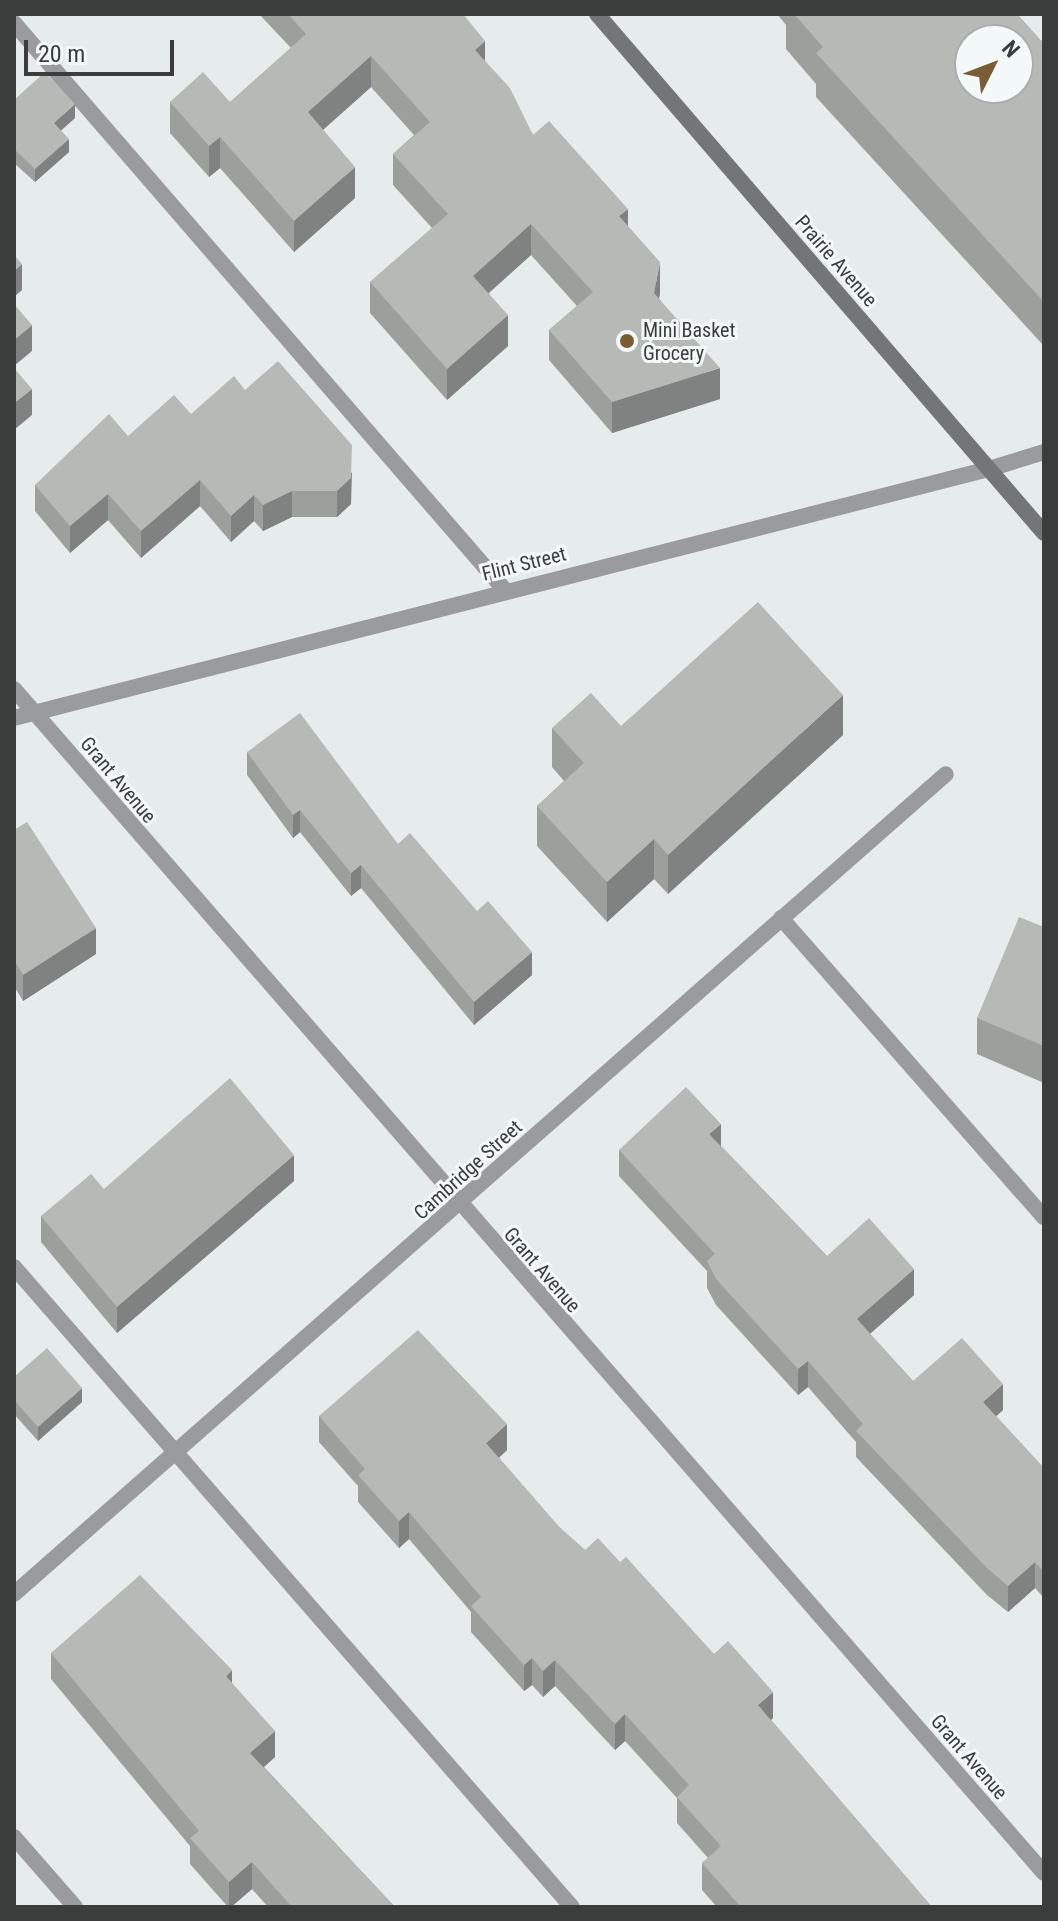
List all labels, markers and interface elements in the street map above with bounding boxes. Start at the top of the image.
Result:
scale bar [28,24,178,74]
north arrow [954,24,1034,104]
text: N [997,36,1025,62]
text: 20 m [38,40,85,68]
street label: Prairie Avenue [790,210,882,312]
place label: Mini Basket Grocery [643,318,735,365]
marker: Mini Basket Grocery [618,332,636,350]
street label: Flint Street [479,542,569,586]
street label: Grant Avenue [75,732,161,828]
street label: Cambridge Street [409,1115,527,1225]
street label: Grant Avenue [499,1223,585,1317]
street label: Grant Avenue [926,1710,1012,1804]

